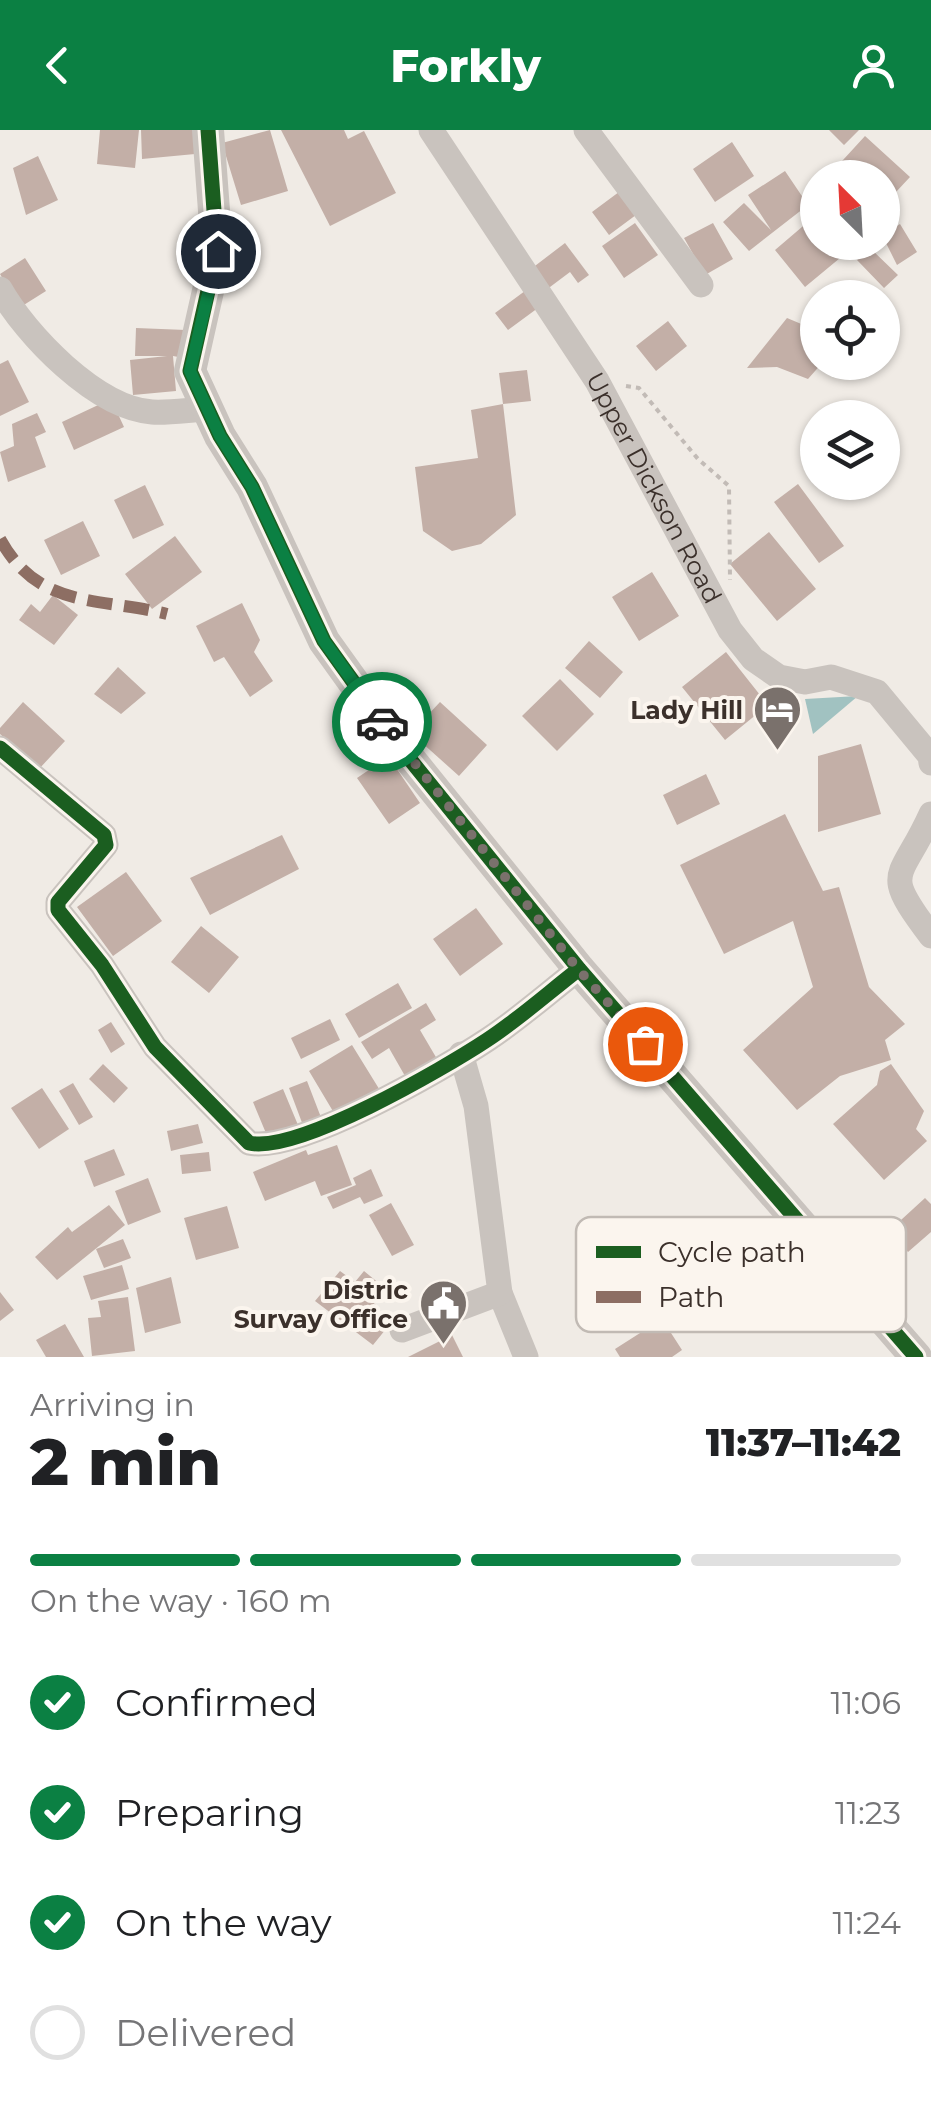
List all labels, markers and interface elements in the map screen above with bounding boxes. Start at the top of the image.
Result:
icon: back [30,38,85,93]
text: Forkly [390,38,541,93]
icon: person [846,38,901,93]
north arrow [800,160,900,260]
map controls [800,160,900,500]
pin [176,209,261,294]
icon: home [191,224,246,279]
button: locate [800,280,900,380]
street label: Upper Dickson Road [580,367,728,609]
button: layers [800,400,900,500]
courier [332,672,432,772]
hotel icon: Lady Hill [752,684,804,752]
icon: car [355,695,410,750]
place label: Lady Hill [630,695,743,725]
pin [603,1002,688,1087]
icon: bag [618,1017,673,1072]
legend [576,1217,906,1332]
text: Cycle path [658,1235,806,1269]
place label: Distric Survay Office [234,1275,408,1334]
public building icon: Distric Survay Office [417,1278,469,1346]
text: Path [658,1280,725,1314]
text: Arriving in [30,1385,195,1424]
text: 11:37–11:42 [706,1419,901,1466]
text: 2 min [30,1422,221,1501]
text: On the way · 160 m [30,1581,332,1620]
icon: check [30,1675,85,1730]
text: Confirmed [115,1679,318,1726]
text: 11:06 [830,1683,901,1722]
icon: check [30,1785,85,1840]
text: Preparing [115,1789,304,1836]
text: 11:23 [835,1793,901,1832]
icon: check [30,1895,85,1950]
text: On the way [115,1899,332,1946]
text: 11:24 [833,1903,901,1942]
text: Delivered [115,2009,296,2056]

